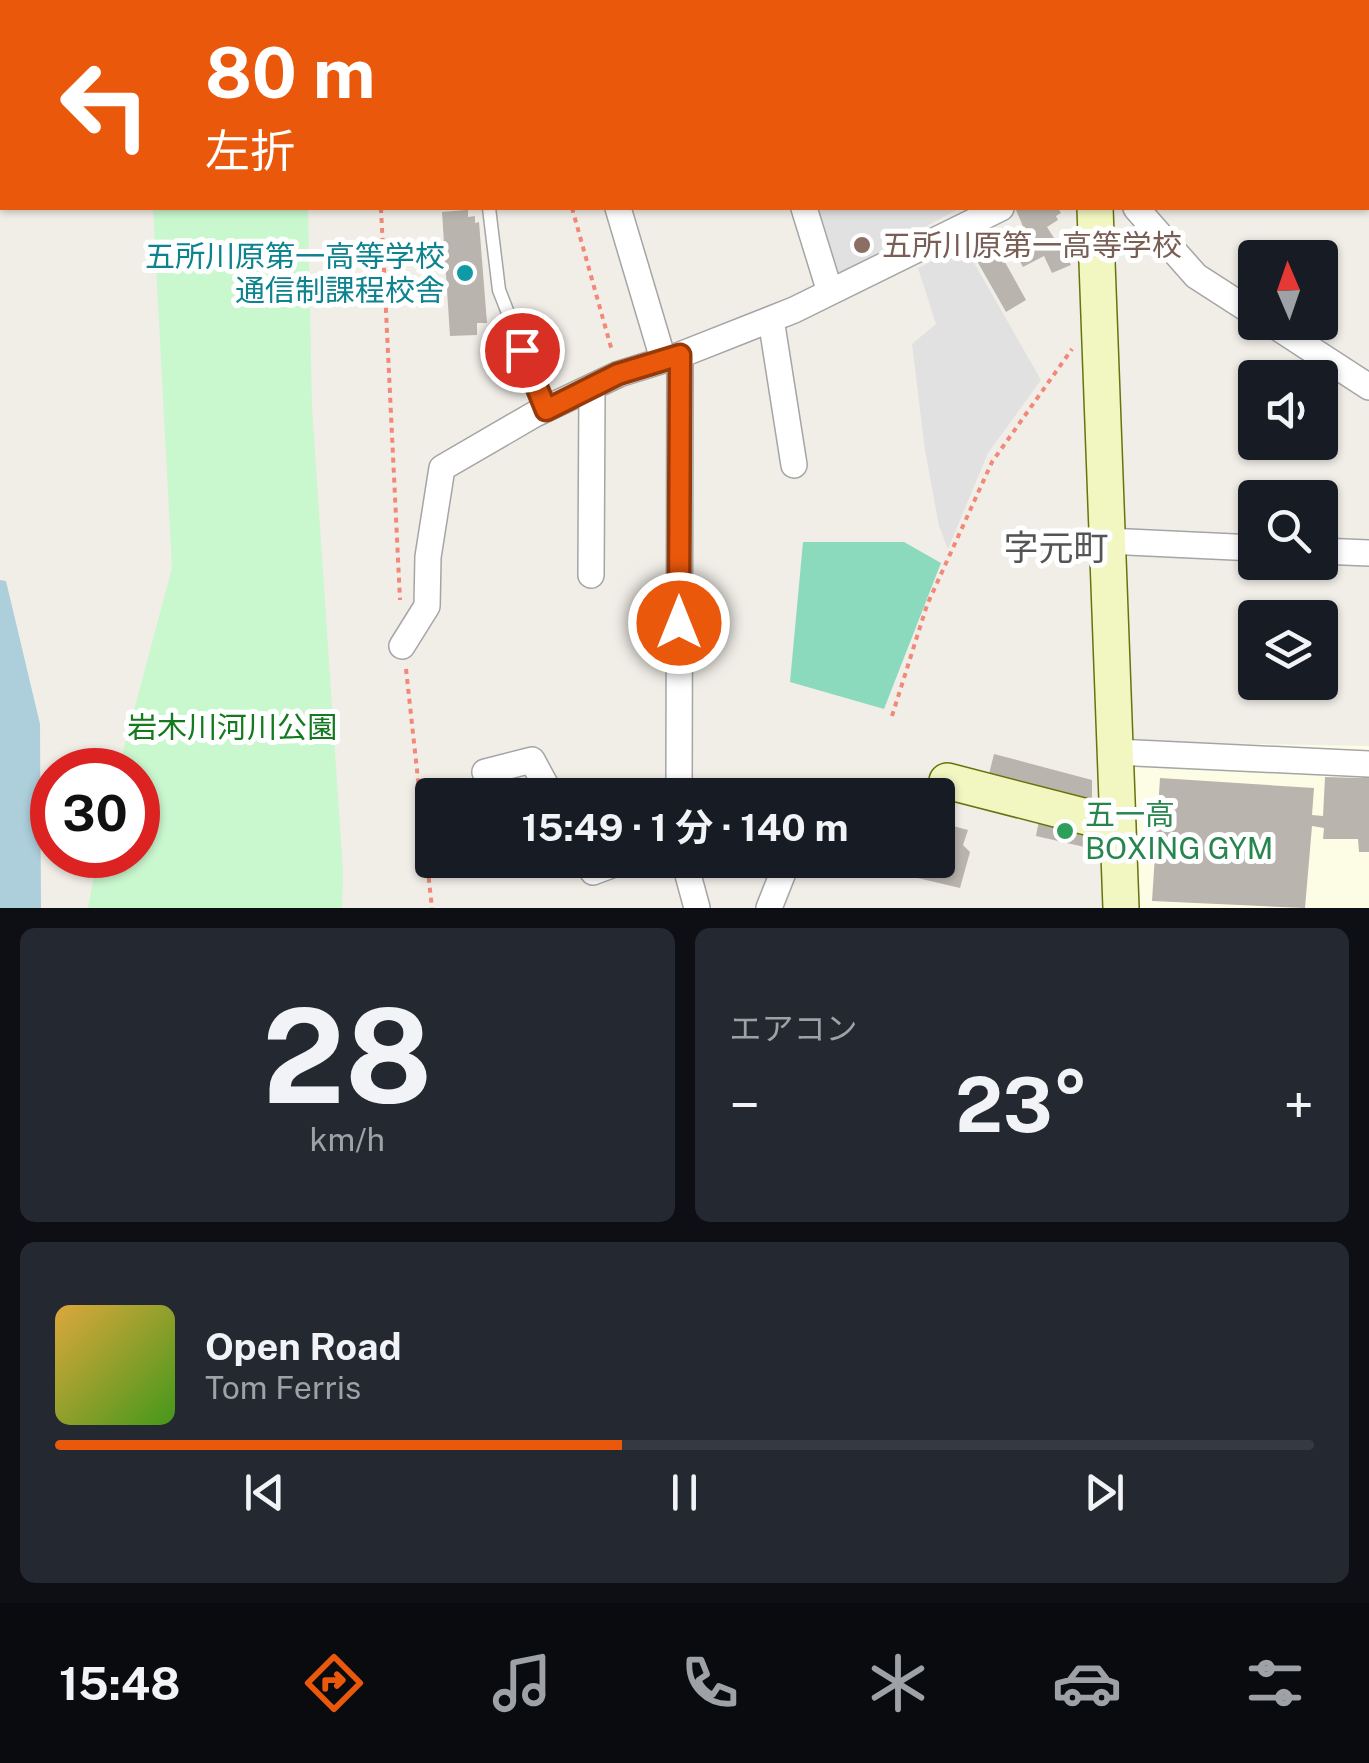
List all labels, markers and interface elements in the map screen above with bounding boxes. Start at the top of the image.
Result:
text: 80 m [205,31,375,114]
icon: left [40,40,170,170]
text: 左折 [205,124,295,177]
place label: 五所川原第一高等学校 [882,227,1182,263]
marker: 五所川原第一高等学校 [851,234,873,256]
place label: 五所川原第一高等学校 通信制課程校舎 [145,238,445,308]
north arrow [1238,240,1338,340]
map controls [1238,240,1338,700]
marker: 五所川原第一高等学校 通信制課程校舎 [454,262,476,284]
pin [480,308,565,393]
icon: arrive [495,323,550,378]
button: sound [1238,360,1338,460]
button: search [1238,480,1338,580]
district label: 字元町 [1003,527,1109,568]
position arrow [627,571,731,675]
button: layers [1238,600,1338,700]
park label: 岩木川河川公園 [127,709,337,745]
speed limit sign: 30 [30,748,160,878]
place label: 五一高 BOXING GYM [1085,796,1273,866]
text: 15:49 · 1 分 · 140 m [522,805,848,850]
marker: 五一高 BOXING GYM [1054,820,1076,842]
text: 28 [262,980,432,1132]
text: エアコン [730,1010,858,1047]
text: 23° [955,1061,1088,1149]
text: − [730,1073,760,1137]
text: + [1284,1073,1314,1137]
text: km/h [310,1121,385,1158]
text: Open Road [205,1324,402,1369]
text: Tom Ferris [205,1369,361,1406]
icon: previous [237,1465,292,1520]
icon: pause [657,1465,712,1520]
icon: next [1077,1465,1132,1520]
icon: directions [299,1648,369,1718]
icon: music [487,1648,557,1718]
icon: phone [675,1648,745,1718]
icon: climate [863,1648,933,1718]
icon: car [1052,1648,1122,1718]
icon: filters [1240,1648,1310,1718]
text: 15:48 [59,1657,180,1710]

